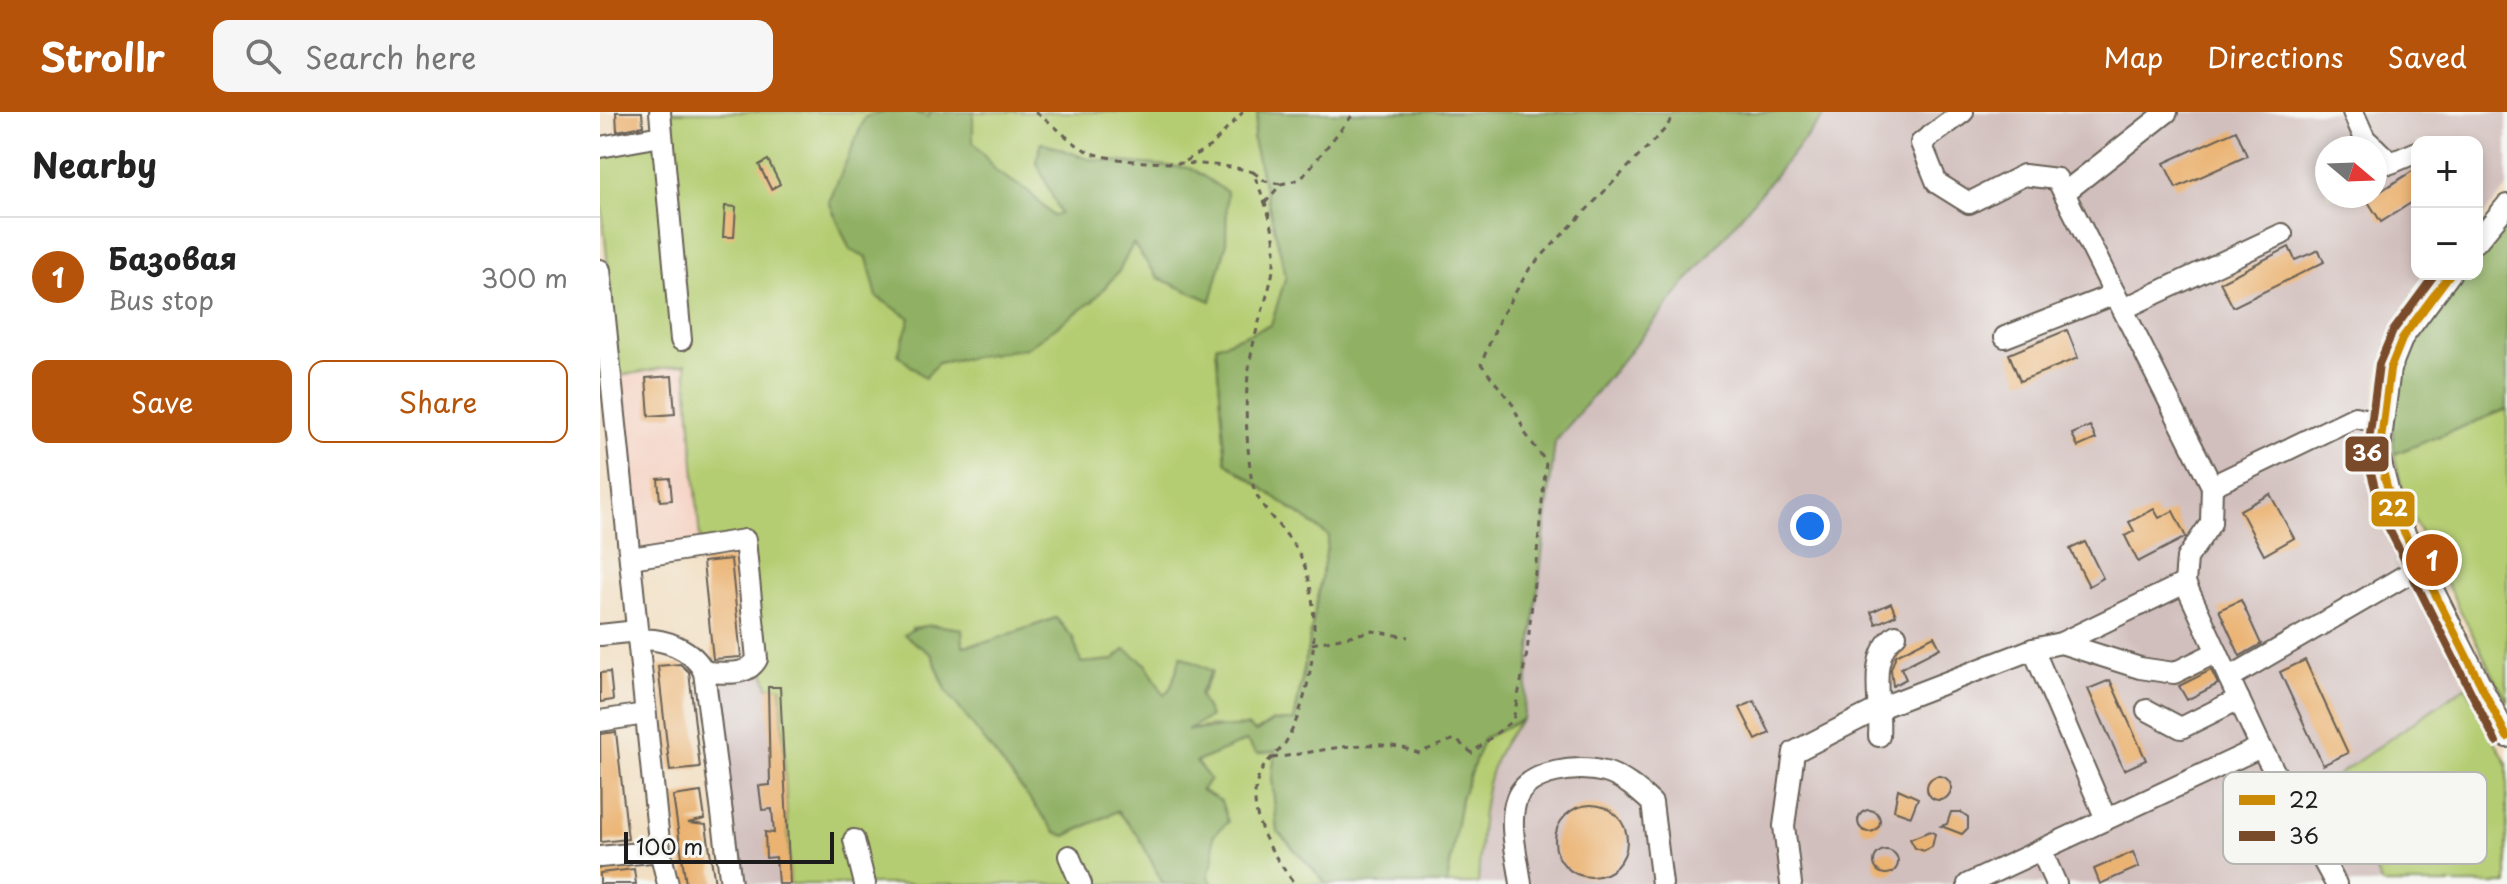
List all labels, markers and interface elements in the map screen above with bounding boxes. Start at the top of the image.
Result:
search box [213,20,773,92]
text: Strollr [40,28,165,85]
icon: search [241,34,285,78]
text: Search here [305,34,477,79]
text: Map [2104,35,2163,78]
text: Directions [2207,35,2344,78]
text: Saved [2388,35,2467,78]
north arrow [2315,136,2387,208]
map controls [2411,136,2483,280]
button: + [2411,136,2483,208]
text: Nearby [32,138,157,190]
button: − [2411,208,2483,280]
text: Базовая [108,235,237,280]
text: 1 [52,258,64,297]
text: 300 m [481,258,568,297]
text: Bus stop [108,280,214,319]
button: Save [32,360,292,443]
button: Share [308,360,568,443]
line badge: 36 [2344,435,2390,473]
text: 36 [2352,435,2382,468]
line badge: 22 [2370,490,2416,528]
text: 22 [2378,490,2408,523]
your location [1790,506,1830,546]
pin: 1 [2406,530,2458,590]
legend [2223,772,2487,864]
text: 22 [2289,782,2319,815]
text: 36 [2289,818,2319,851]
scale bar [624,828,834,864]
text: 100 m [636,829,703,862]

